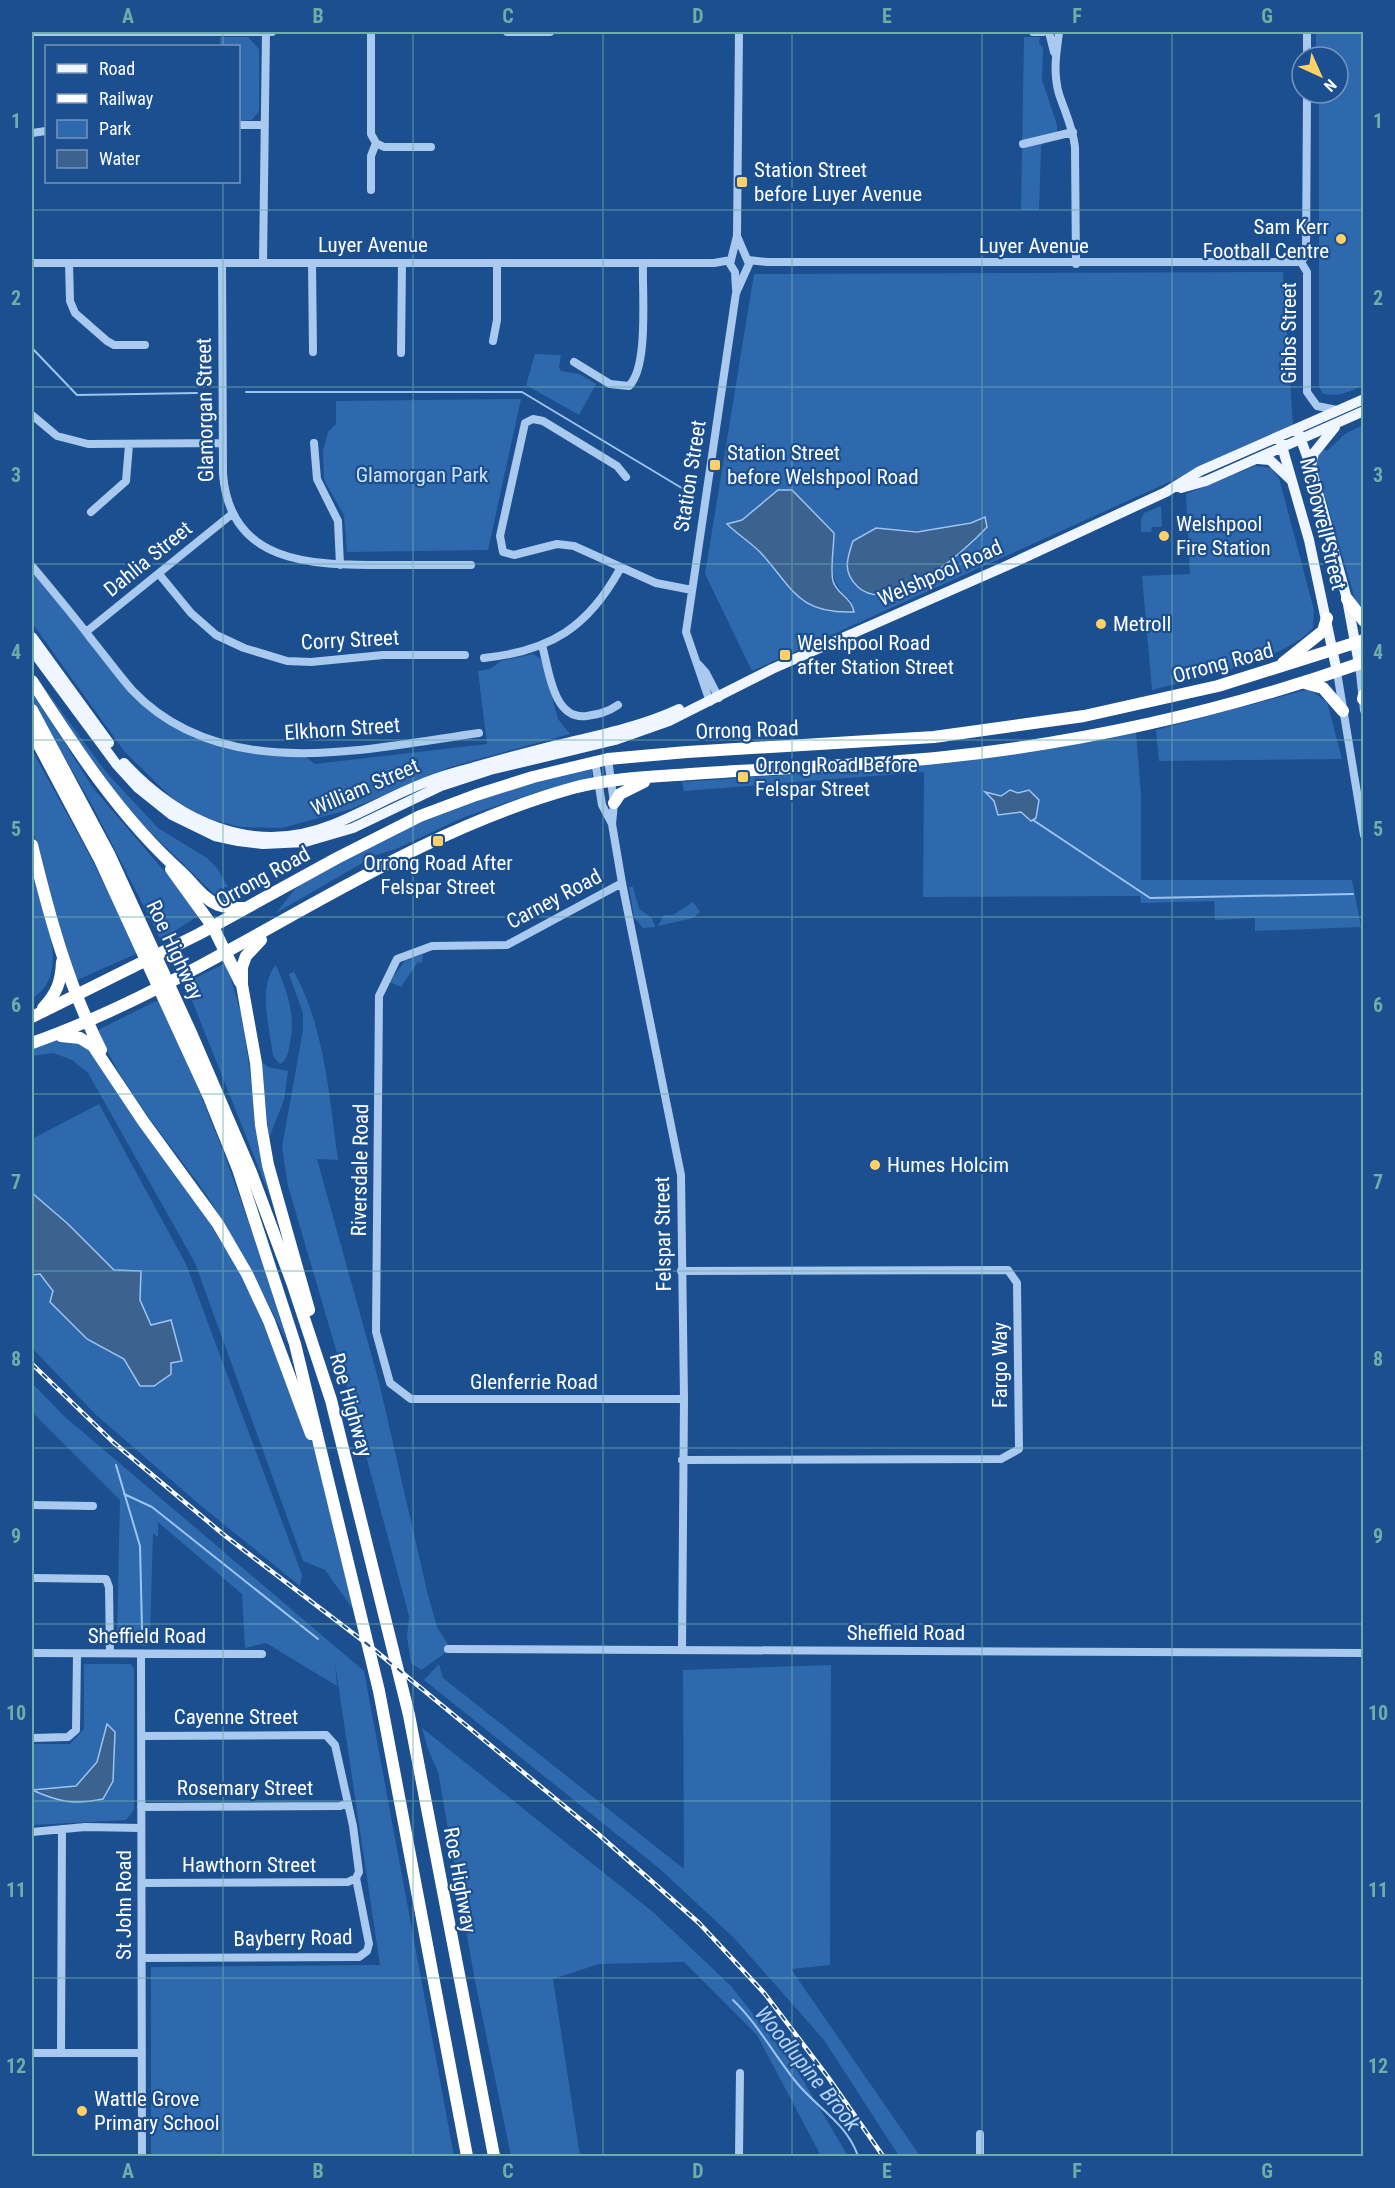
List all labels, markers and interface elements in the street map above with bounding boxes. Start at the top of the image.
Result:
text: A [122,4,134,28]
text: B [312,4,324,28]
text: C [502,4,514,28]
text: D [692,4,704,28]
text: E [882,4,892,28]
text: F [1072,4,1082,28]
text: G [1261,4,1273,28]
legend [45,45,240,183]
north arrow [1290,45,1350,105]
text: Road [99,58,135,79]
text: N [1320,75,1340,95]
text: Railway [99,88,154,109]
text: 1 [11,109,21,133]
text: 1 [1373,109,1383,133]
text: Park [99,118,131,139]
text: Water [99,148,141,169]
place label: Station Street before Luyer Avenue [754,158,922,206]
marker: Station Street before Luyer Avenue [735,175,749,189]
place label: Sam Kerr Football Centre [1203,215,1329,263]
marker: Sam Kerr Football Centre [1334,232,1348,246]
street label: Luyer Avenue [318,233,428,257]
street label: Luyer Avenue [979,234,1089,258]
street label: Gibbs Street [1277,282,1301,384]
text: 2 [11,286,21,310]
text: 2 [1373,286,1383,310]
street label: Glamorgan Street [192,338,218,482]
street label: Station Street [669,418,711,534]
place label: Station Street before Welshpool Road [727,441,919,489]
street label: McDowell Street [1295,455,1351,593]
marker: Station Street before Welshpool Road [708,458,722,472]
text: 3 [11,463,21,487]
park label: Glamorgan Park [356,463,489,487]
text: 3 [1373,463,1383,487]
place label: Welshpool Fire Station [1176,512,1271,560]
street label: Dahlia Street [99,516,197,602]
marker: Welshpool Fire Station [1157,529,1171,543]
street label: Welshpool Road [874,535,1006,611]
place label: Metroll [1113,612,1171,636]
marker: Metroll [1094,617,1108,631]
street label: Corry Street [300,625,400,655]
place label: Welshpool Road after Station Street [797,631,954,679]
street label: Orrong Road [1170,638,1276,688]
text: 4 [11,640,21,664]
text: 4 [1373,640,1383,664]
marker: Welshpool Road after Station Street [778,648,792,662]
street label: Elkhorn Street [283,713,401,745]
street label: Orrong Road [695,716,799,744]
street label: William Street [307,753,423,821]
place label: Orrong Road Before Felspar Street [755,753,918,801]
marker: Orrong Road Before Felspar Street [736,770,750,784]
text: 5 [11,817,21,841]
text: 5 [1373,817,1383,841]
marker: Orrong Road After Felspar Street [431,834,445,848]
street label: Orrong Road [212,841,314,913]
place label: Orrong Road After Felspar Street [363,851,513,899]
street label: Carney Road [502,864,606,934]
street label: Roe Highway [142,896,209,1004]
text: 6 [11,993,21,1017]
text: 6 [1373,993,1383,1017]
street label: Riversdale Road [347,1103,373,1237]
place label: Humes Holcim [887,1153,1009,1177]
marker: Humes Holcim [868,1158,882,1172]
text: 7 [11,1170,21,1194]
text: 7 [1373,1170,1383,1194]
street label: Felspar Street [650,1176,676,1292]
street label: Fargo Way [988,1322,1012,1408]
text: 8 [11,1347,21,1371]
text: 8 [1373,1347,1383,1371]
street label: Roe Highway [325,1350,377,1460]
street label: Glenferrie Road [470,1370,598,1394]
text: 9 [11,1524,21,1548]
text: 9 [1373,1524,1383,1548]
street label: Sheffield Road [847,1621,965,1645]
street label: Sheffield Road [88,1624,206,1648]
text: 10 [6,1701,26,1725]
text: 10 [1368,1701,1388,1725]
street label: Cayenne Street [174,1705,298,1729]
street label: Rosemary Street [177,1776,313,1800]
street label: Roe Highway [439,1825,481,1935]
street label: St John Road [112,1850,136,1960]
street label: Hawthorn Street [182,1853,316,1877]
text: 11 [6,1878,26,1902]
text: 11 [1368,1878,1388,1902]
street label: Bayberry Road [233,1925,353,1951]
water label: Woodlupine Brook [750,2001,866,2136]
text: 12 [6,2054,26,2078]
text: 12 [1368,2054,1388,2078]
place label: Wattle Grove Primary School [94,2087,220,2135]
marker: Wattle Grove Primary School [75,2104,89,2118]
text: A [122,2159,134,2183]
text: B [312,2159,324,2183]
text: C [502,2159,514,2183]
text: D [692,2159,704,2183]
text: E [882,2159,892,2183]
text: F [1072,2159,1082,2183]
text: G [1261,2159,1273,2183]

